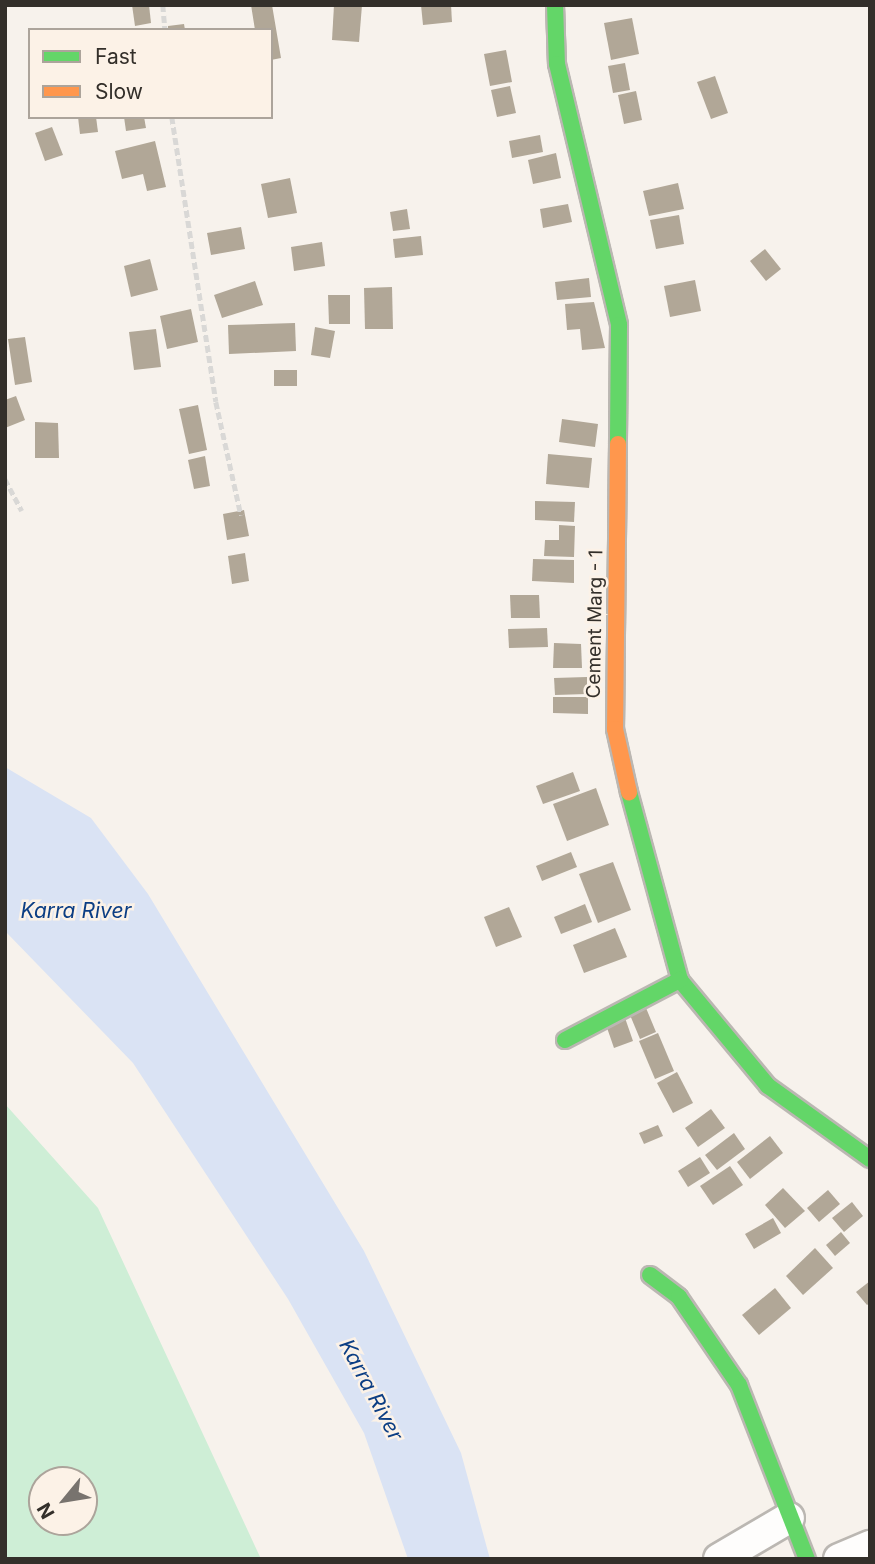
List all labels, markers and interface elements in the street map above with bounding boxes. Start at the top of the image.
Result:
legend [28,28,273,119]
text: Fast [95,44,137,69]
text: Slow [95,79,143,104]
street label: Cement Marg - 1 [582,549,608,699]
water label: Karra River [21,898,131,924]
water label: Karra River [334,1335,408,1445]
north arrow [28,1466,98,1536]
text: N [33,1499,60,1523]

